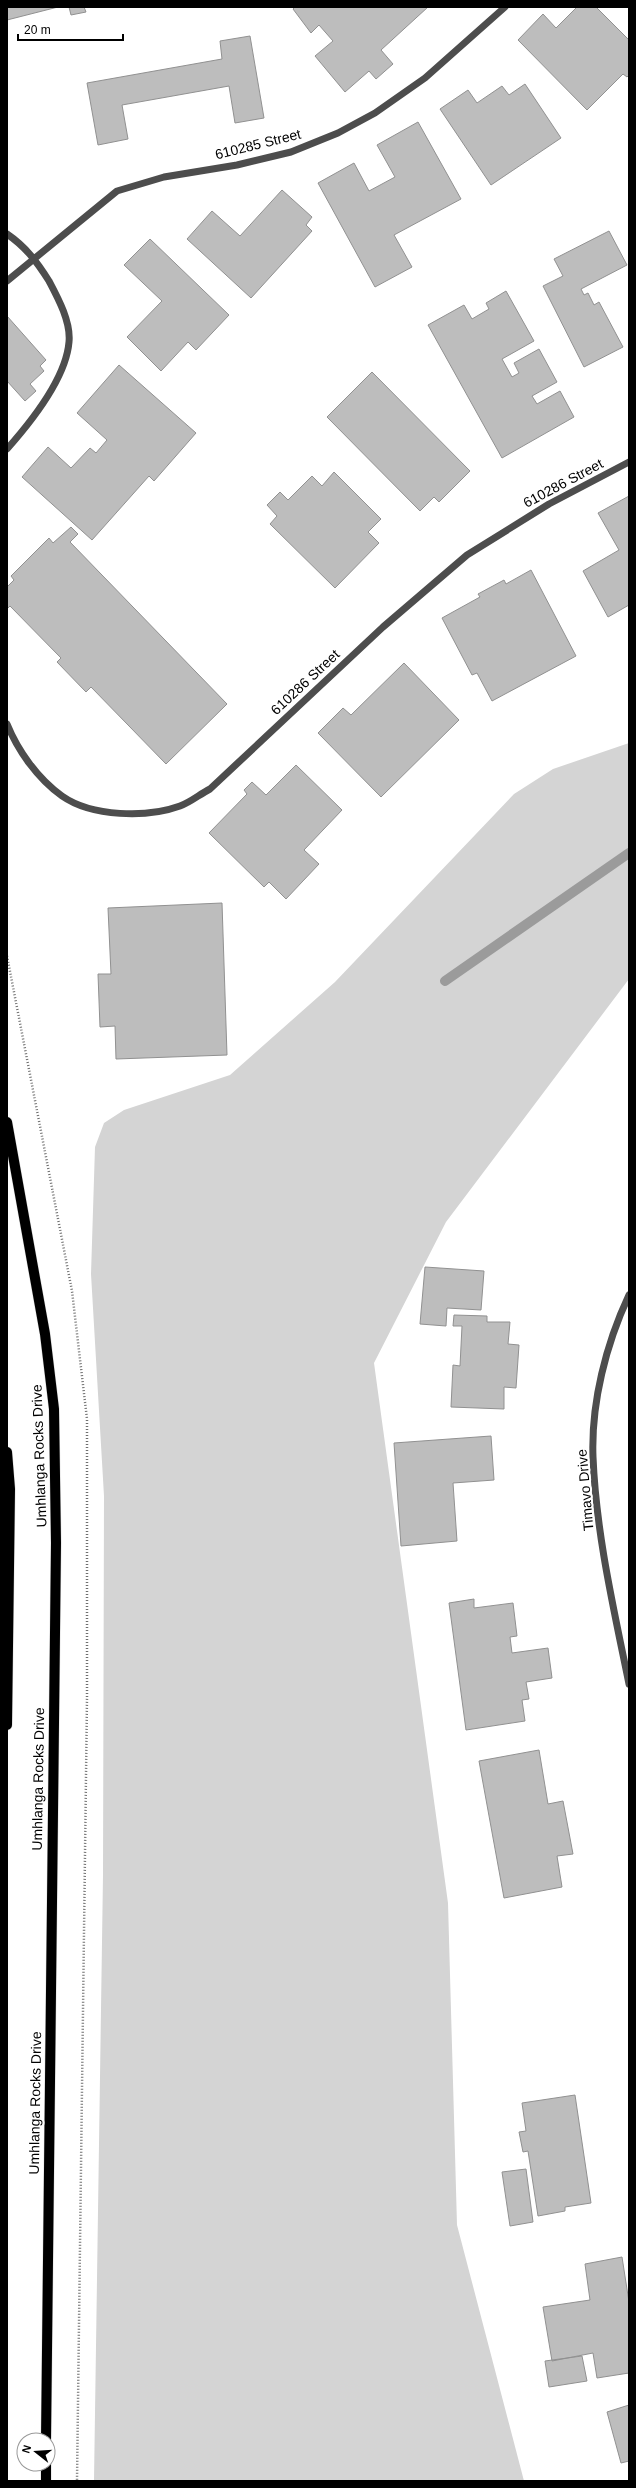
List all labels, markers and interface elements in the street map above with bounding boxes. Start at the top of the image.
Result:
scale bar [18,16,123,42]
text: 20 m [24,23,51,37]
street label: 610285 Street [213,126,303,162]
street label: 610286 Street [520,455,606,511]
street label: 610286 Street [267,646,343,718]
street label: Umhlanga Rocks Drive [28,1384,49,1528]
street label: Timavo Drive [573,1448,597,1532]
street label: Umhlanga Rocks Drive [29,1707,47,1851]
street label: Umhlanga Rocks Drive [26,2031,44,2175]
north arrow [16,2432,56,2472]
text: N [20,2443,33,2455]

